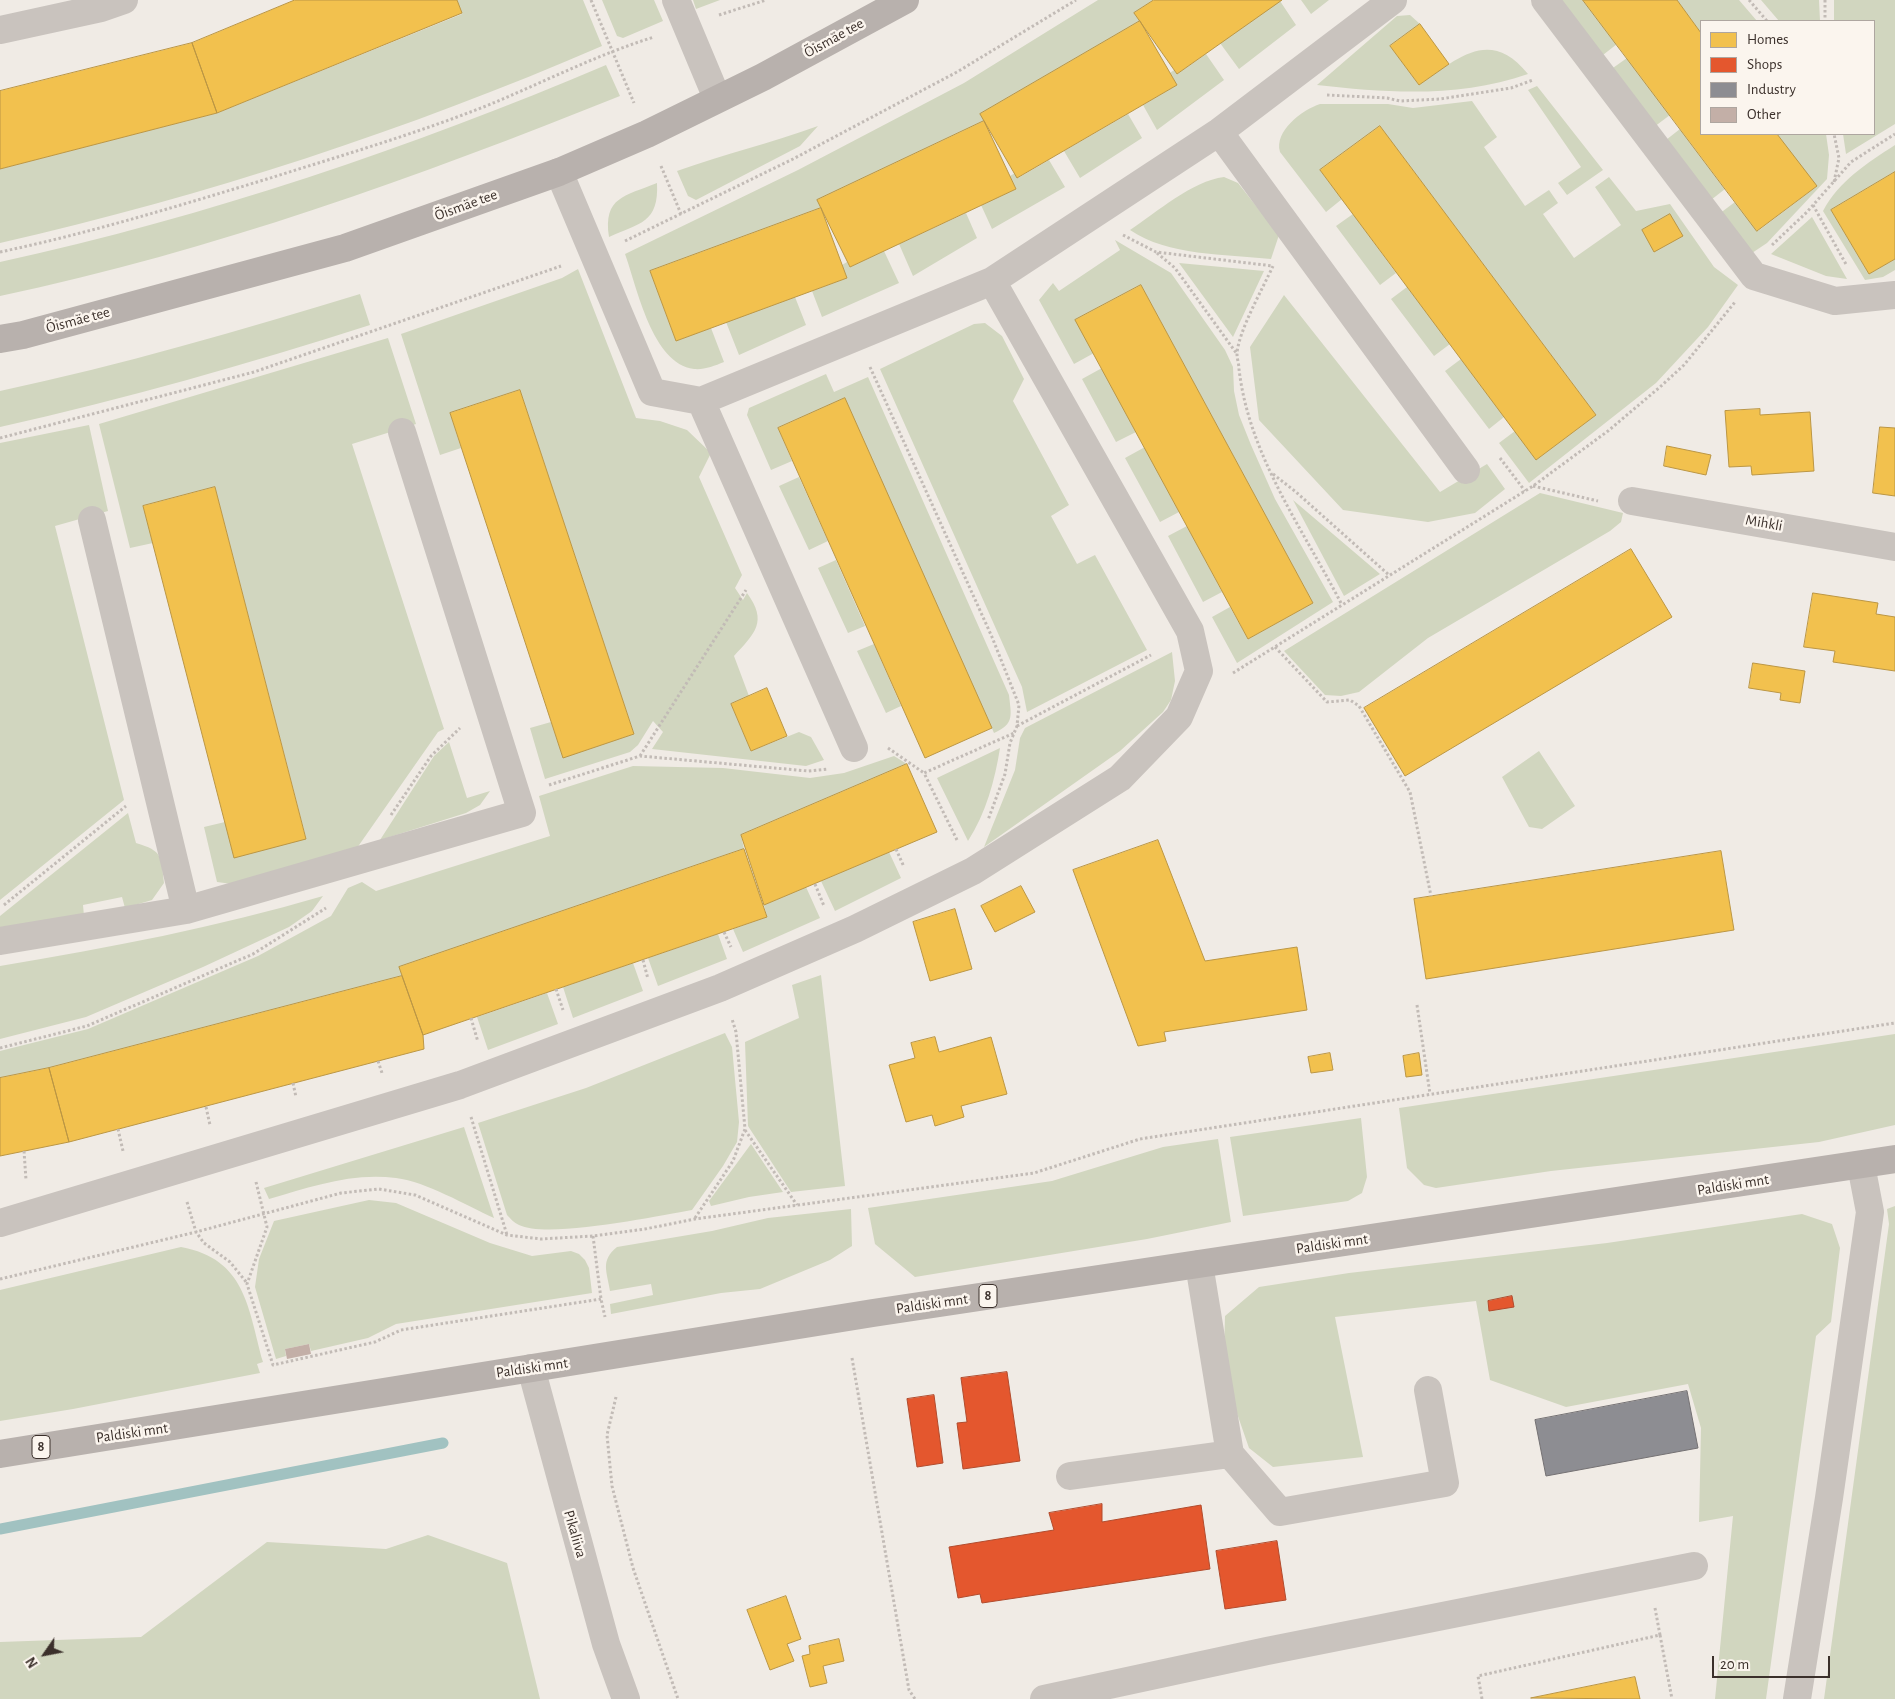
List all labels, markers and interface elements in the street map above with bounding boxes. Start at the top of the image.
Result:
street label: Õismäe tee [801,14,867,62]
legend [1700,20,1875,135]
text: Homes [1747,32,1789,47]
text: Shops [1747,57,1782,72]
text: Industry [1747,82,1796,97]
text: Other [1747,107,1781,122]
street label: Õismäe tee [432,185,500,225]
street label: Õismäe tee [44,303,112,337]
street label: Mihkli [1744,511,1784,535]
street label: Paldiski mnt [1696,1170,1770,1200]
street label: Paldiski mnt [1295,1230,1369,1258]
road number: 8 [979,1284,997,1308]
street label: Paldiski mnt [895,1290,969,1318]
street label: Paldiski mnt [495,1354,569,1382]
street label: Paldiski mnt [95,1419,169,1447]
road number: 8 [32,1435,50,1458]
street label: Pikaliiva [560,1508,590,1560]
north arrow [20,1629,70,1679]
scale bar [1715,1646,1832,1678]
text: N [24,1654,41,1670]
text: 20 m [1720,1657,1749,1672]

